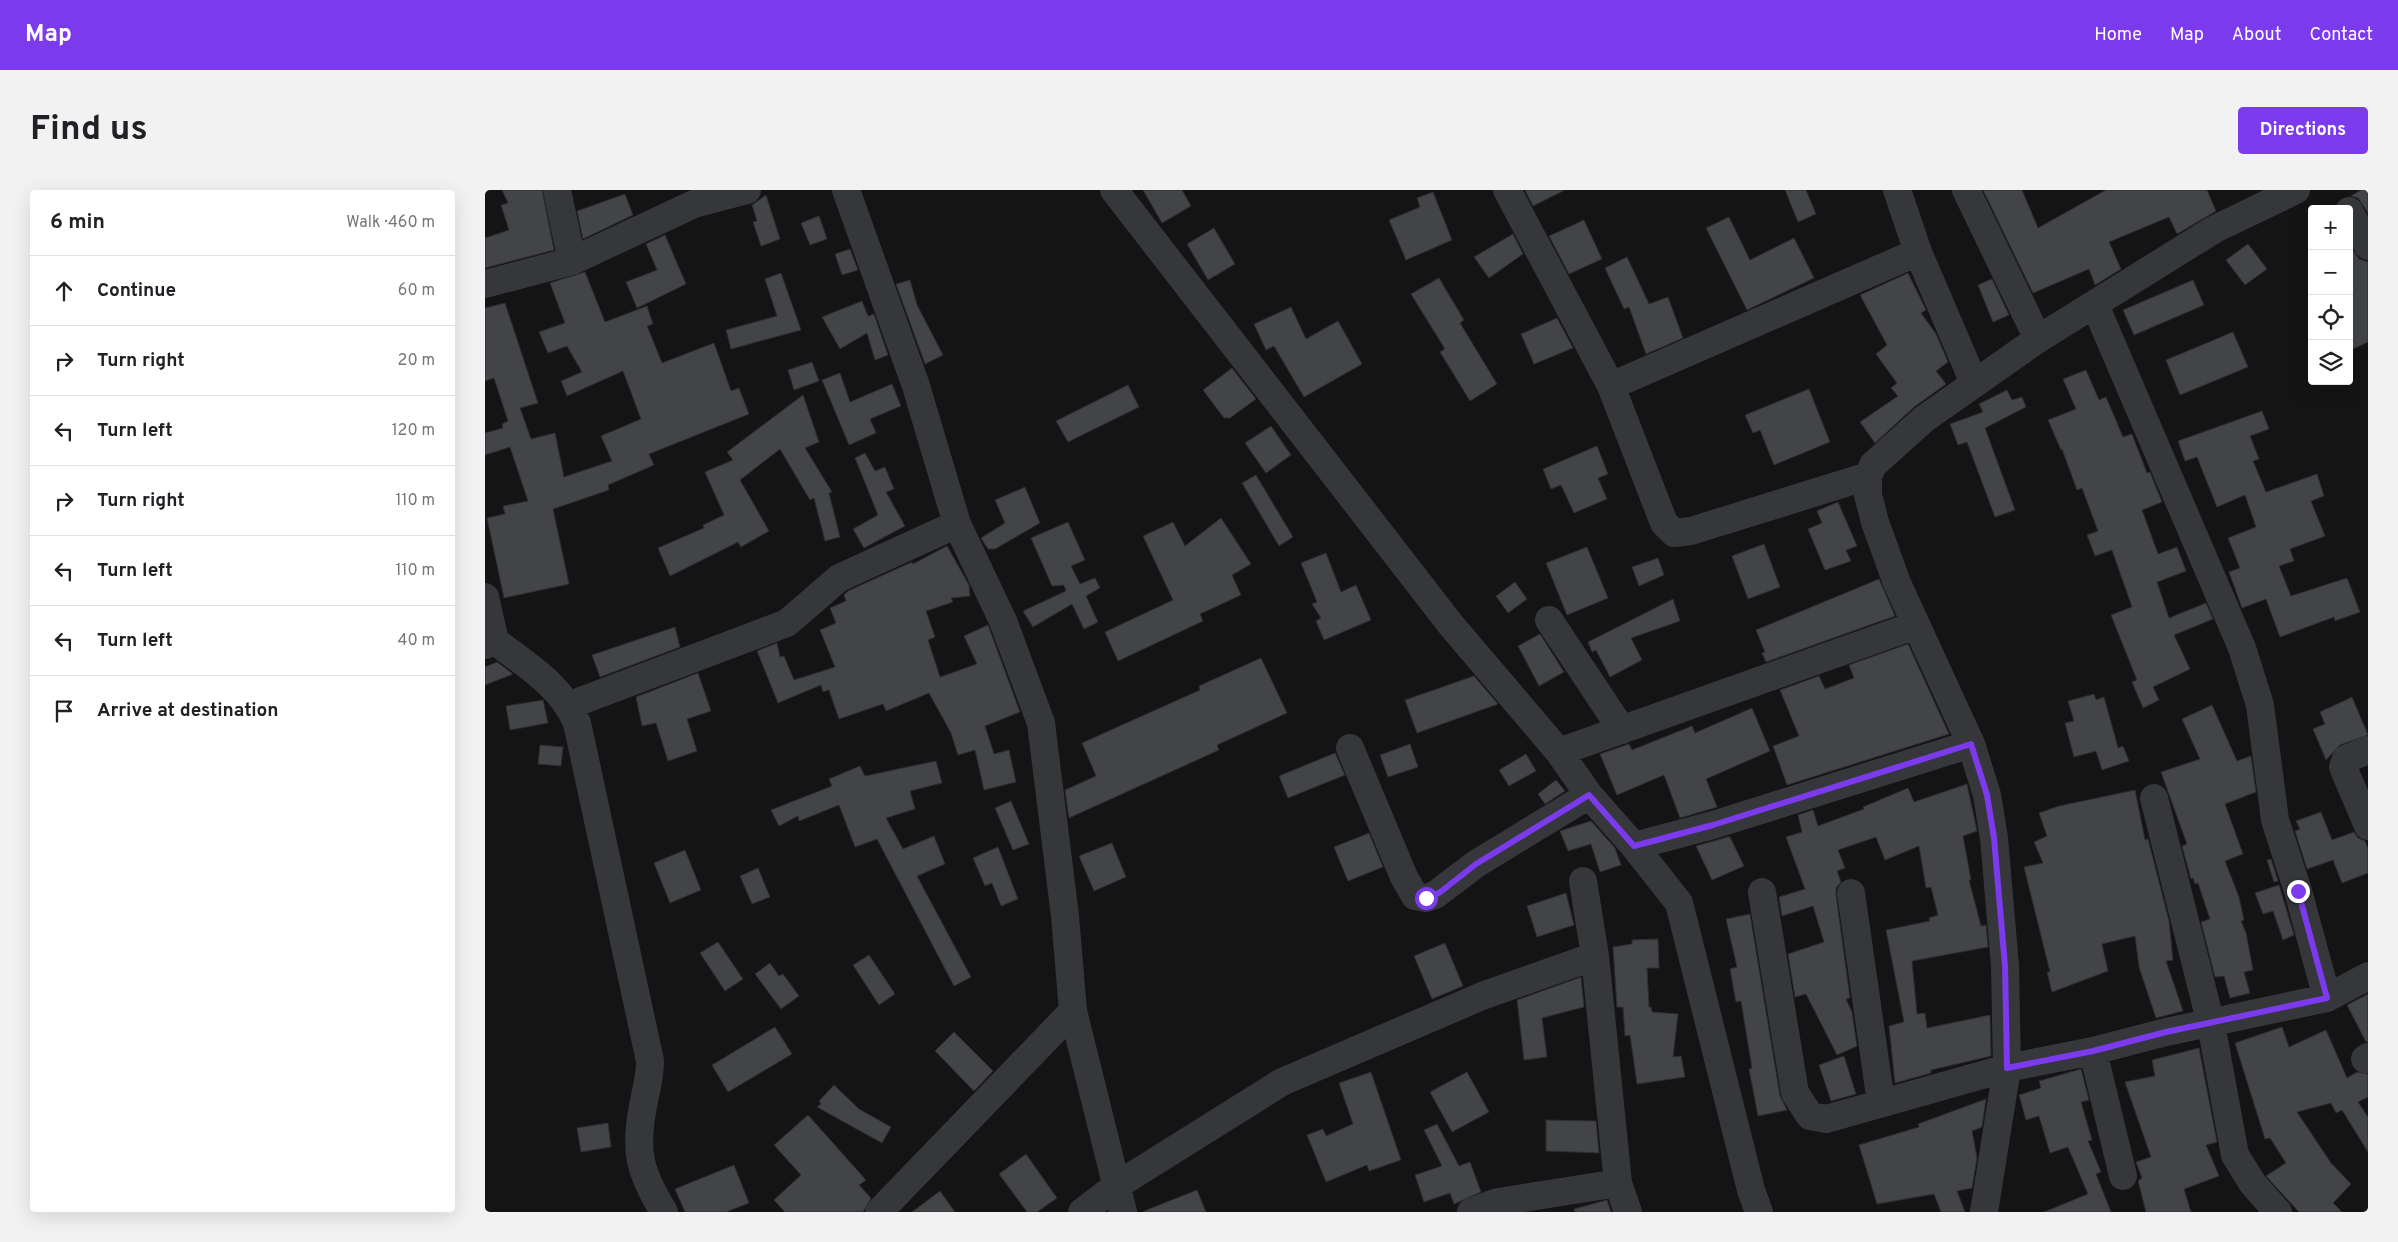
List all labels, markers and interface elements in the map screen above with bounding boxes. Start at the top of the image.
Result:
text: Map [25,20,72,50]
text: Home [2094,24,2142,47]
text: Map [2170,24,2204,47]
text: About [2232,24,2281,47]
text: Contact [2309,24,2373,47]
button: Directions [2238,107,2368,154]
text: Find us [30,108,148,152]
map controls [2308,205,2353,385]
button: + [2308,205,2353,250]
text: 6 min [50,209,105,236]
text: Walk · 460 m [346,213,435,233]
button: − [2308,250,2353,295]
icon: ahead [50,277,78,305]
text: Continue [97,279,176,303]
text: 60 m [398,281,435,301]
button: locate [2308,295,2353,340]
button: layers [2308,340,2353,385]
icon: right [50,347,78,375]
text: Turn right [97,349,185,373]
text: 20 m [398,351,435,371]
icon: left [50,417,78,445]
text: Turn left [97,419,173,443]
text: 120 m [392,421,435,441]
icon: right [50,487,78,515]
text: Turn right [97,489,185,513]
text: 110 m [395,491,435,511]
icon: left [50,557,78,585]
text: Turn left [97,559,173,583]
text: 110 m [395,561,435,581]
icon: left [50,627,78,655]
text: Turn left [97,629,173,653]
text: 40 m [397,631,435,651]
icon: arrive [50,697,78,725]
text: Arrive at destination [97,699,278,723]
route end [2287,880,2310,903]
route start [1415,887,1438,910]

